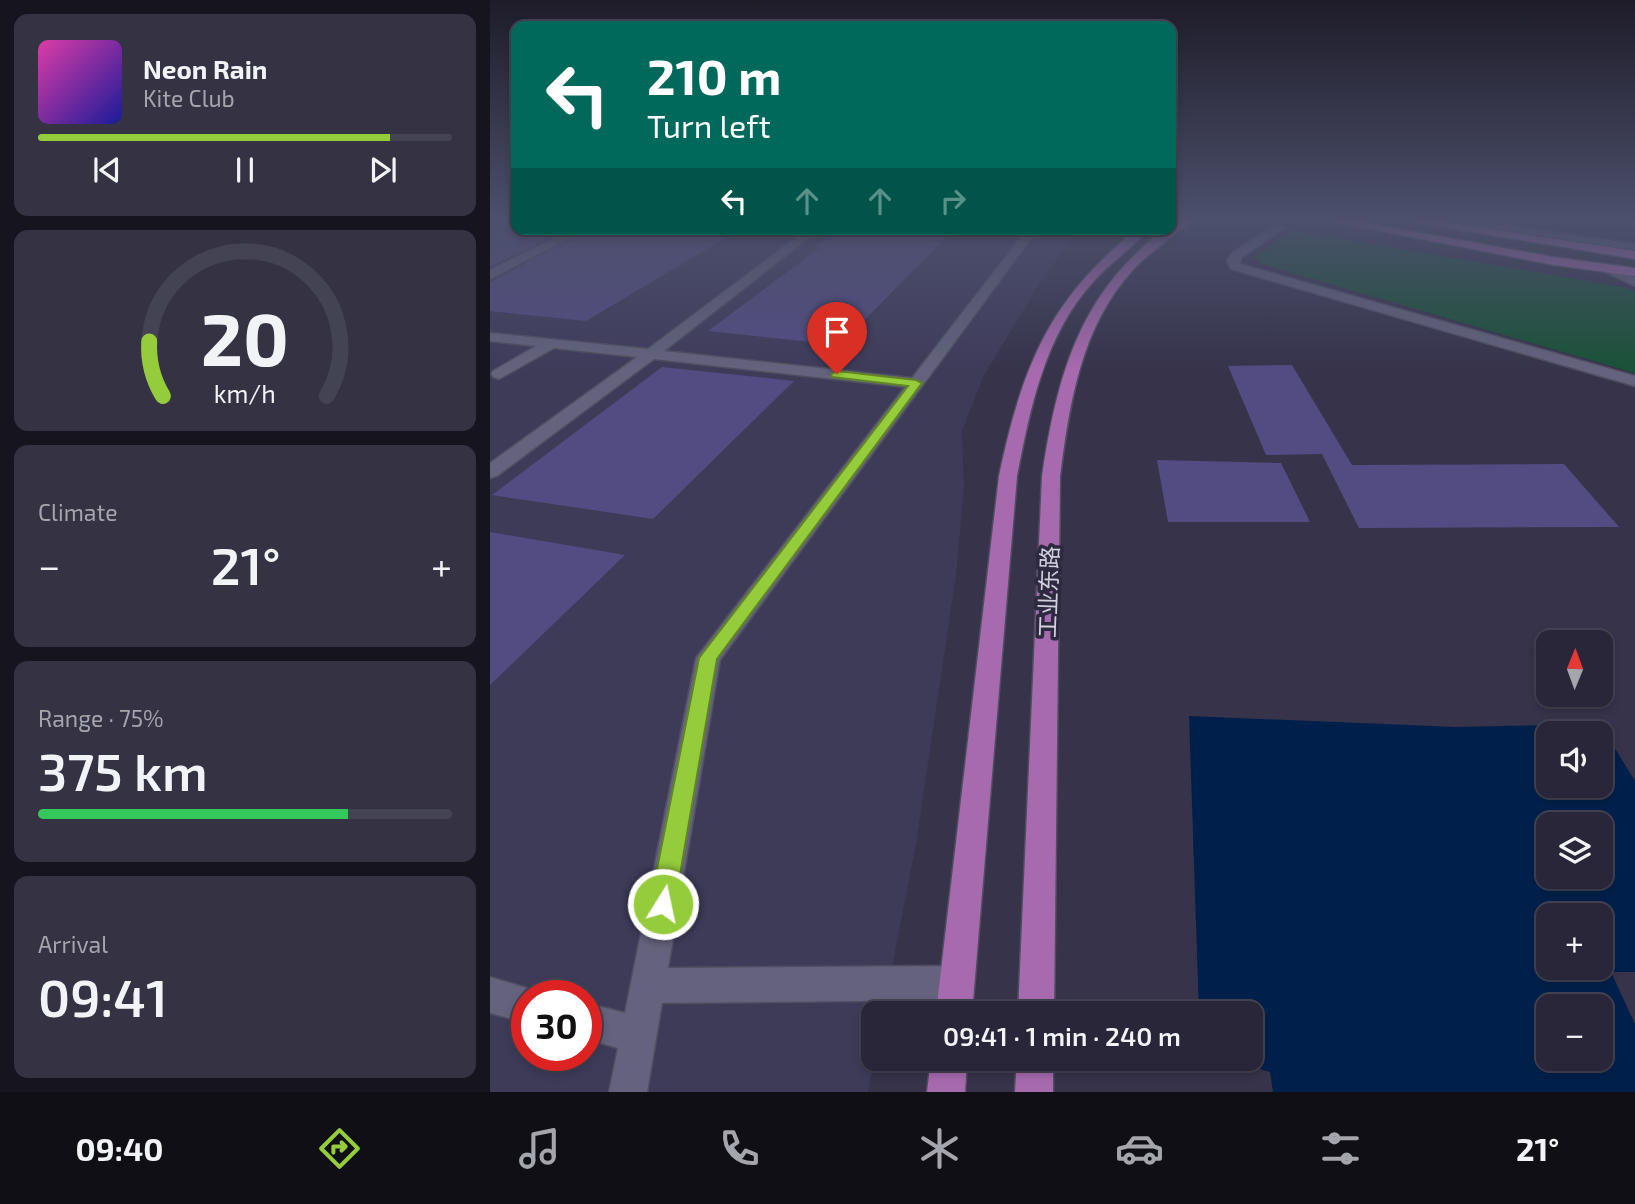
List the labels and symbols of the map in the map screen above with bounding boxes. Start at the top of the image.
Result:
pin [807,302,867,374]
street label: 工业东路 [1032,546,1064,638]
north arrow [1536,630,1614,707]
position arrow [626,867,700,941]
speed limit sign: 30 [511,980,602,1071]

